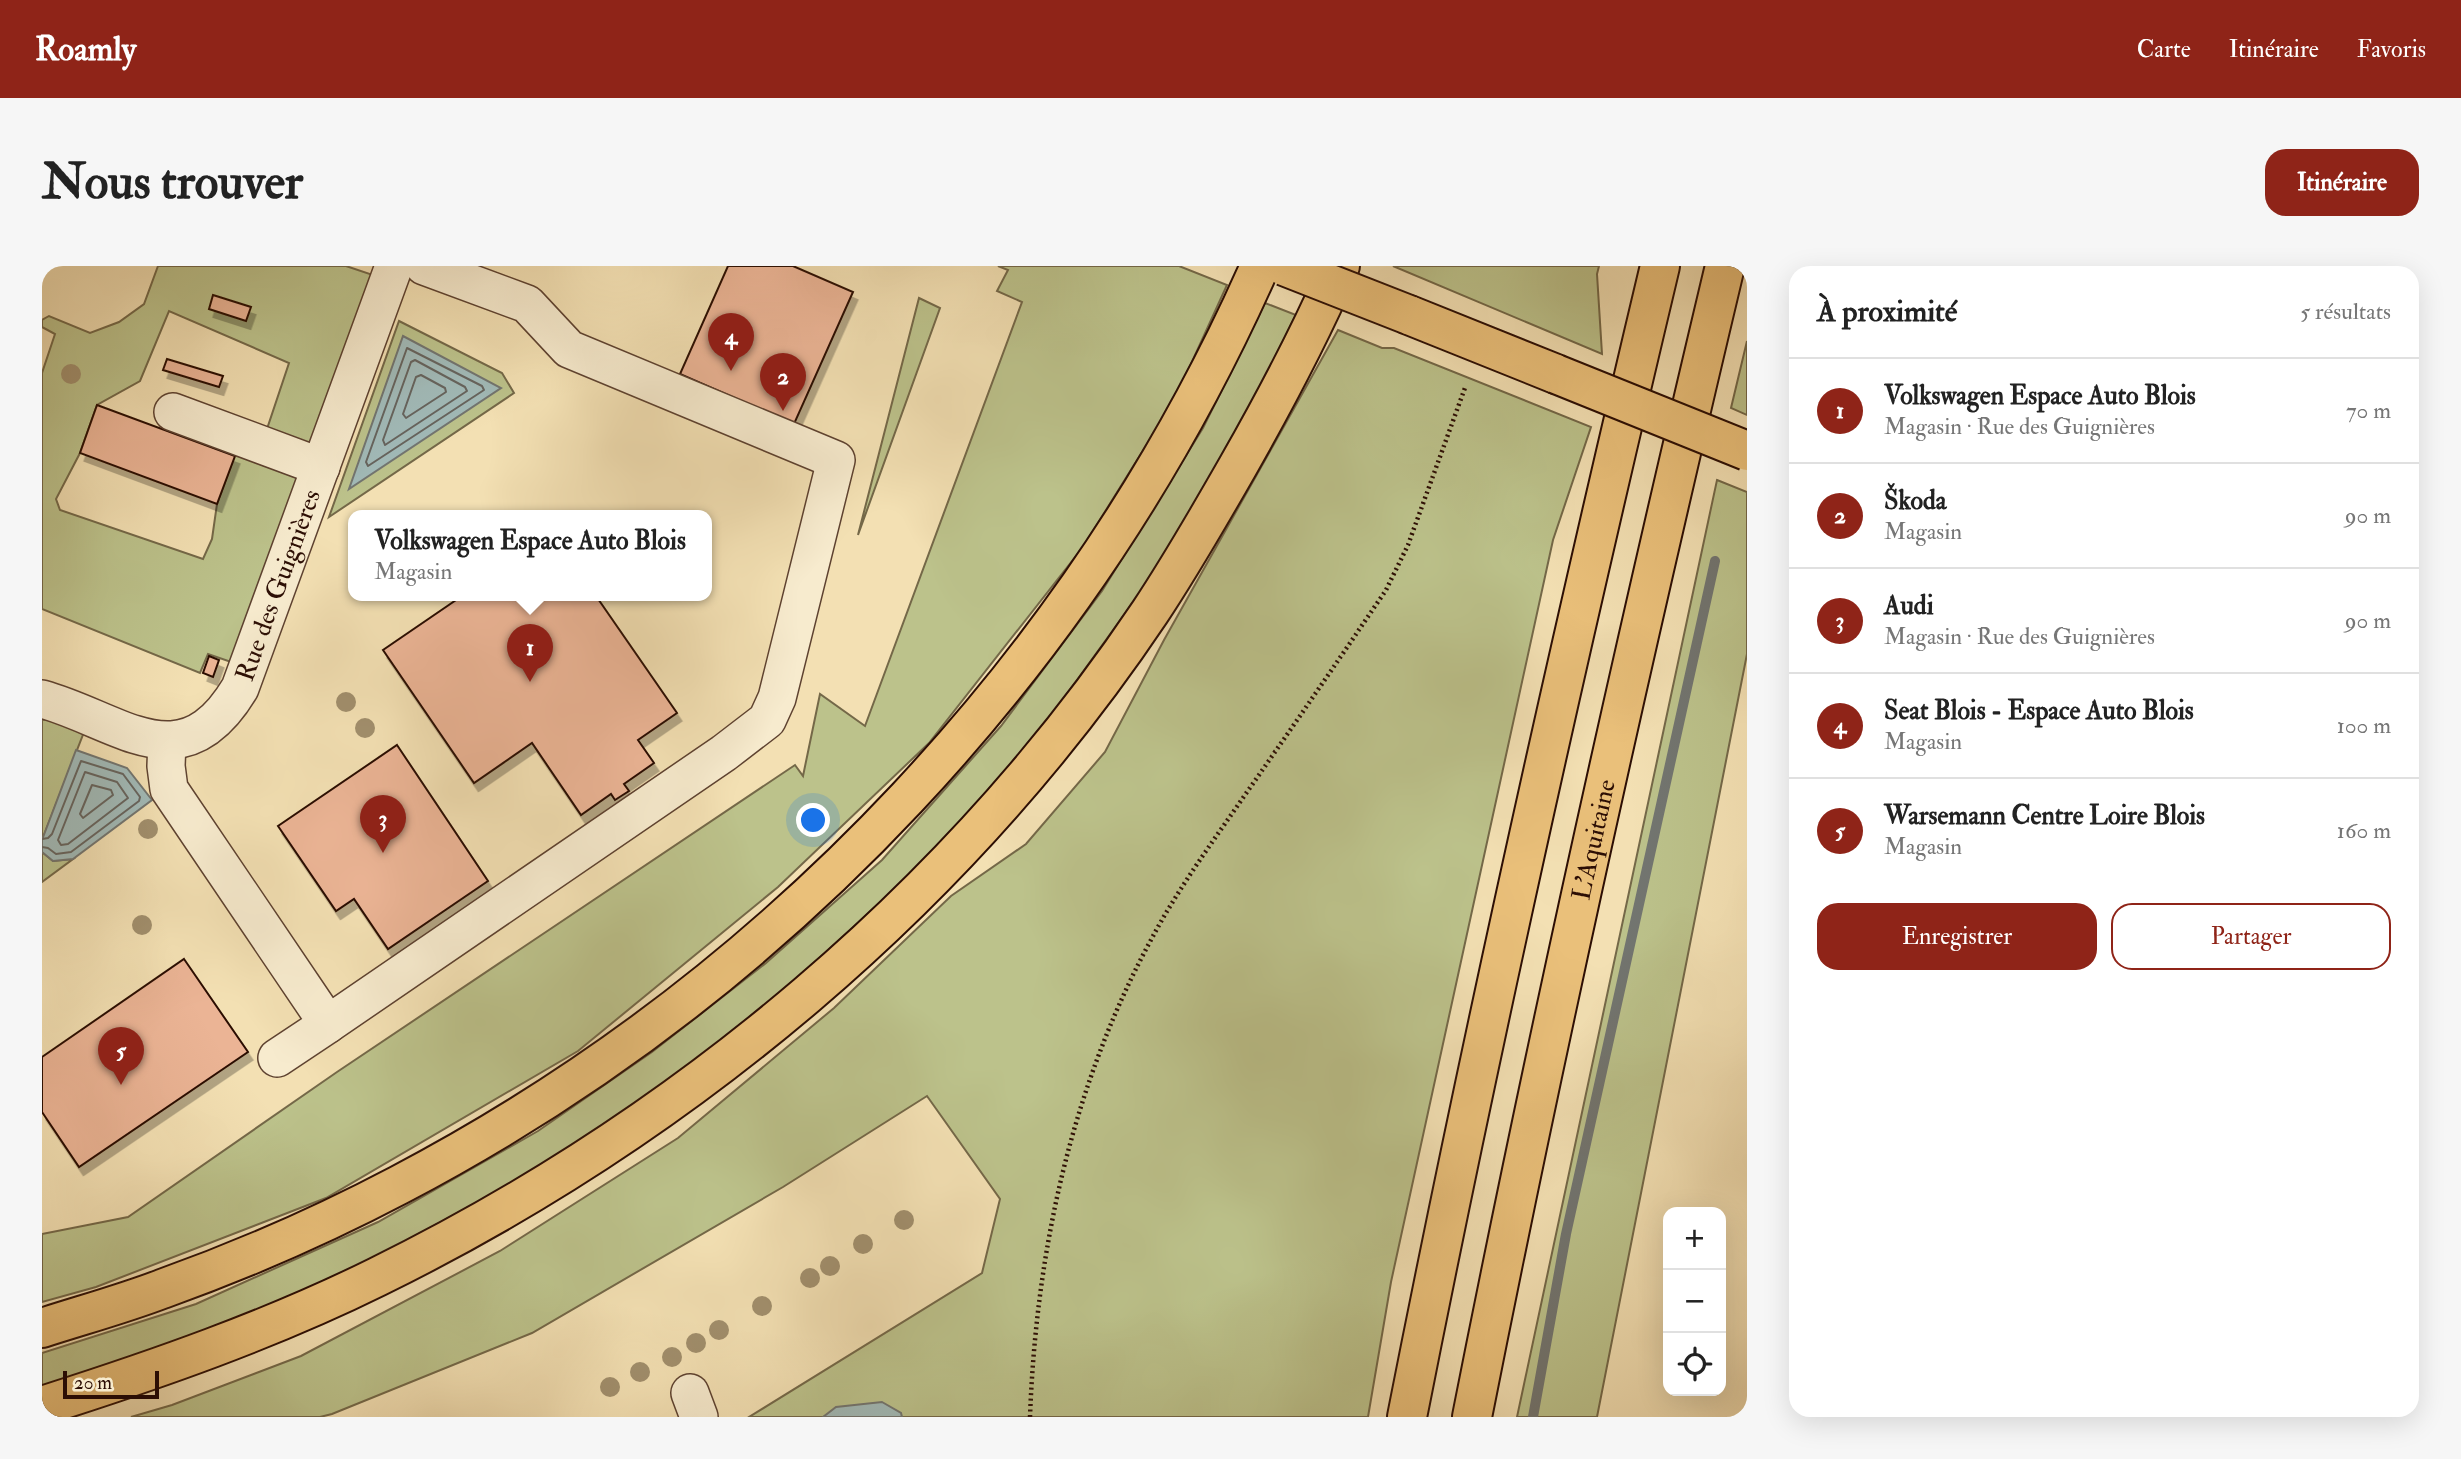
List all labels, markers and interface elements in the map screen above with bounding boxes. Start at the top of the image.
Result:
text: Roamly [35,29,136,70]
text: Carte [2137,34,2191,65]
text: Itinéraire [2229,34,2319,65]
text: Favoris [2357,34,2426,65]
button: Itinéraire [2265,149,2419,216]
text: Nous trouver [42,152,303,213]
text: À proximité [1817,293,1957,330]
text: 5 résultats [2300,297,2391,326]
pin: 4 [708,313,754,371]
pin: 2 [760,353,806,411]
text: Volkswagen Espace Auto Blois [1884,380,2196,412]
text: 1 [1836,396,1844,425]
text: 70 m [2346,396,2391,425]
text: Magasin · Rue des Guignières [1884,412,2155,441]
street label: Rue des Guignières [229,485,328,686]
text: Škoda [1884,485,1946,517]
text: 2 [1834,501,1846,530]
text: 90 m [2345,501,2391,530]
popup [348,510,712,601]
text: Magasin [1884,517,1962,546]
text: Volkswagen Espace Auto Blois [374,525,686,557]
text: Magasin [374,557,452,586]
text: Audi [1884,590,1934,622]
text: 3 [1836,606,1844,635]
text: 90 m [2345,606,2391,635]
text: Magasin · Rue des Guignières [1884,622,2155,651]
pin: 1 [507,624,553,682]
text: Seat Blois - Espace Auto Blois [1884,695,2194,727]
text: 4 [1834,711,1846,740]
text: 100 m [2337,711,2391,740]
text: Magasin [1884,727,1962,756]
street label: L'Aquitaine [1565,776,1623,903]
pin: 3 [360,795,406,853]
text: Warsemann Centre Loire Blois [1884,800,2205,832]
your location [796,803,830,837]
text: 5 [1835,816,1845,845]
text: 160 m [2337,816,2391,845]
text: Magasin [1884,832,1962,861]
button: Enregistrer [1817,903,2097,970]
button: Partager [2111,903,2391,970]
pin: 5 [98,1027,144,1085]
map controls [1663,1207,1726,1396]
button: + [1663,1207,1726,1270]
button: − [1663,1270,1726,1333]
button: locate [1663,1333,1726,1396]
scale bar [63,1368,159,1400]
text: 20 m [74,1371,112,1395]

